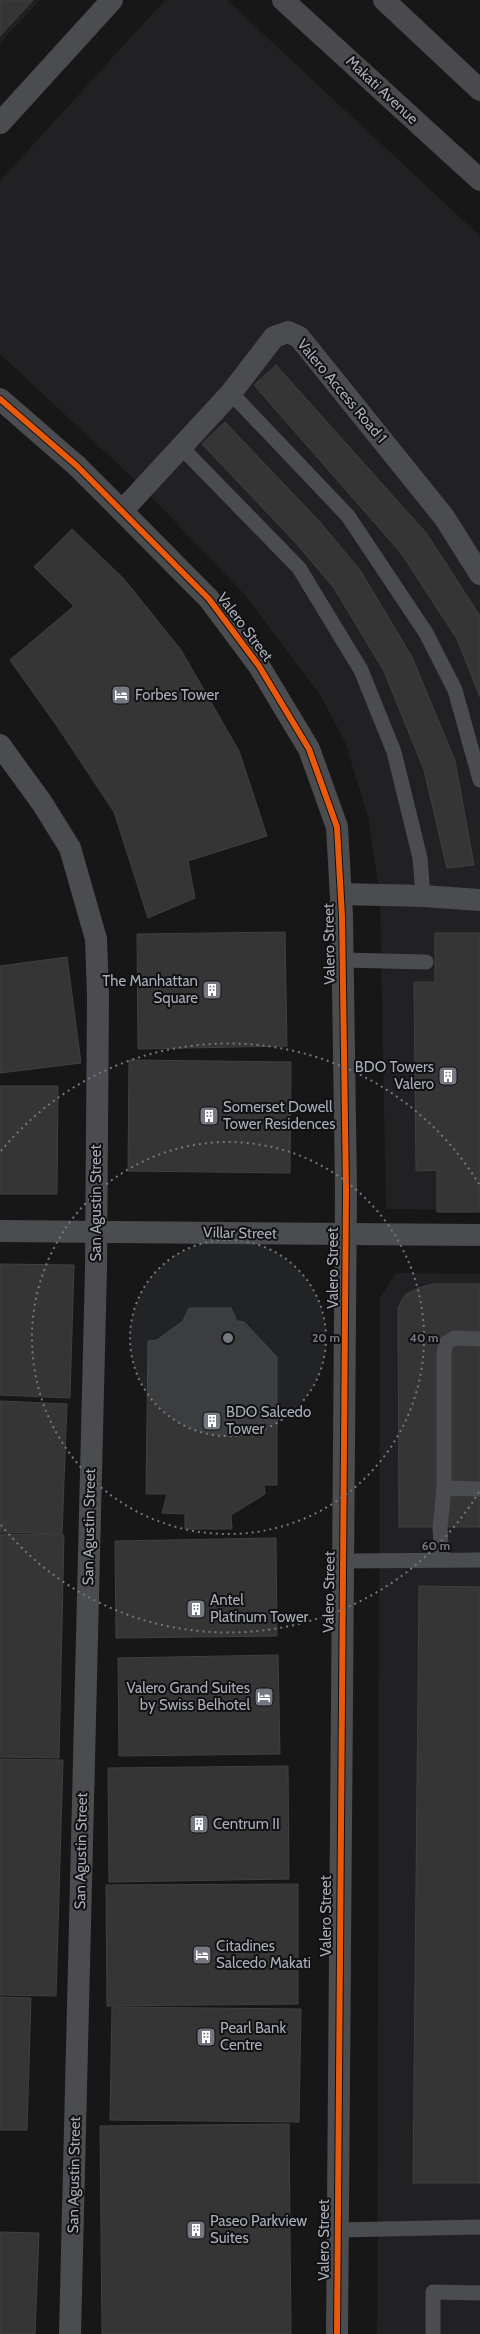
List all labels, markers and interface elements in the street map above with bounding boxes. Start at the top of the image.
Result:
street label: Makati Avenue [342,52,422,128]
street label: Valero Access Road 1 [293,335,391,447]
street label: Valero Street [213,589,277,665]
hotel icon: Forbes Tower [110,684,132,706]
place label: Forbes Tower [135,686,219,704]
street label: Valero Street [319,903,339,985]
place label: The Manhattan Square [102,972,198,1007]
building icon: The Manhattan Square [201,979,223,1001]
place label: BDO Towers Valero [355,1058,434,1093]
building icon: BDO Towers Valero [437,1065,459,1087]
place label: Somerset Dowell Tower Residences [223,1098,335,1133]
building icon: Somerset Dowell Tower Residences [198,1105,220,1127]
street label: San Agustin Street [87,1145,105,1261]
street label: Villar Street [203,1223,277,1243]
street label: Valero Street [324,1227,342,1309]
text: 20 m [312,1330,340,1345]
text: 40 m [409,1330,439,1345]
centre of rings [221,1331,235,1345]
place label: BDO Salcedo Tower [226,1403,311,1438]
building icon: BDO Salcedo Tower [201,1410,223,1432]
street label: San Agustin Street [79,1468,99,1586]
text: 60 m [422,1538,450,1553]
street label: Valero Street [319,1551,339,1633]
place label: Antel Platinum Tower [210,1591,309,1626]
building icon: Antel Platinum Tower [185,1598,207,1620]
place label: Valero Grand Suites by Swiss Belhotel [126,1679,250,1714]
hotel icon: Valero Grand Suites by Swiss Belhotel [253,1686,275,1708]
street label: San Agustin Street [71,1792,91,1910]
building icon: Centrum II [188,1813,210,1835]
place label: Centrum II [213,1815,280,1833]
street label: Valero Street [317,1875,335,1957]
place label: Citadines Salcedo Makati [216,1937,311,1972]
hotel icon: Citadines Salcedo Makati [191,1944,213,1966]
place label: Pearl Bank Centre [220,2019,286,2054]
building icon: Pearl Bank Centre [195,2026,217,2048]
street label: San Agustin Street [64,2116,84,2234]
street label: Valero Street [315,2199,333,2281]
place label: Paseo Parkview Suites [210,2212,307,2247]
building icon: Paseo Parkview Suites [185,2219,207,2241]

